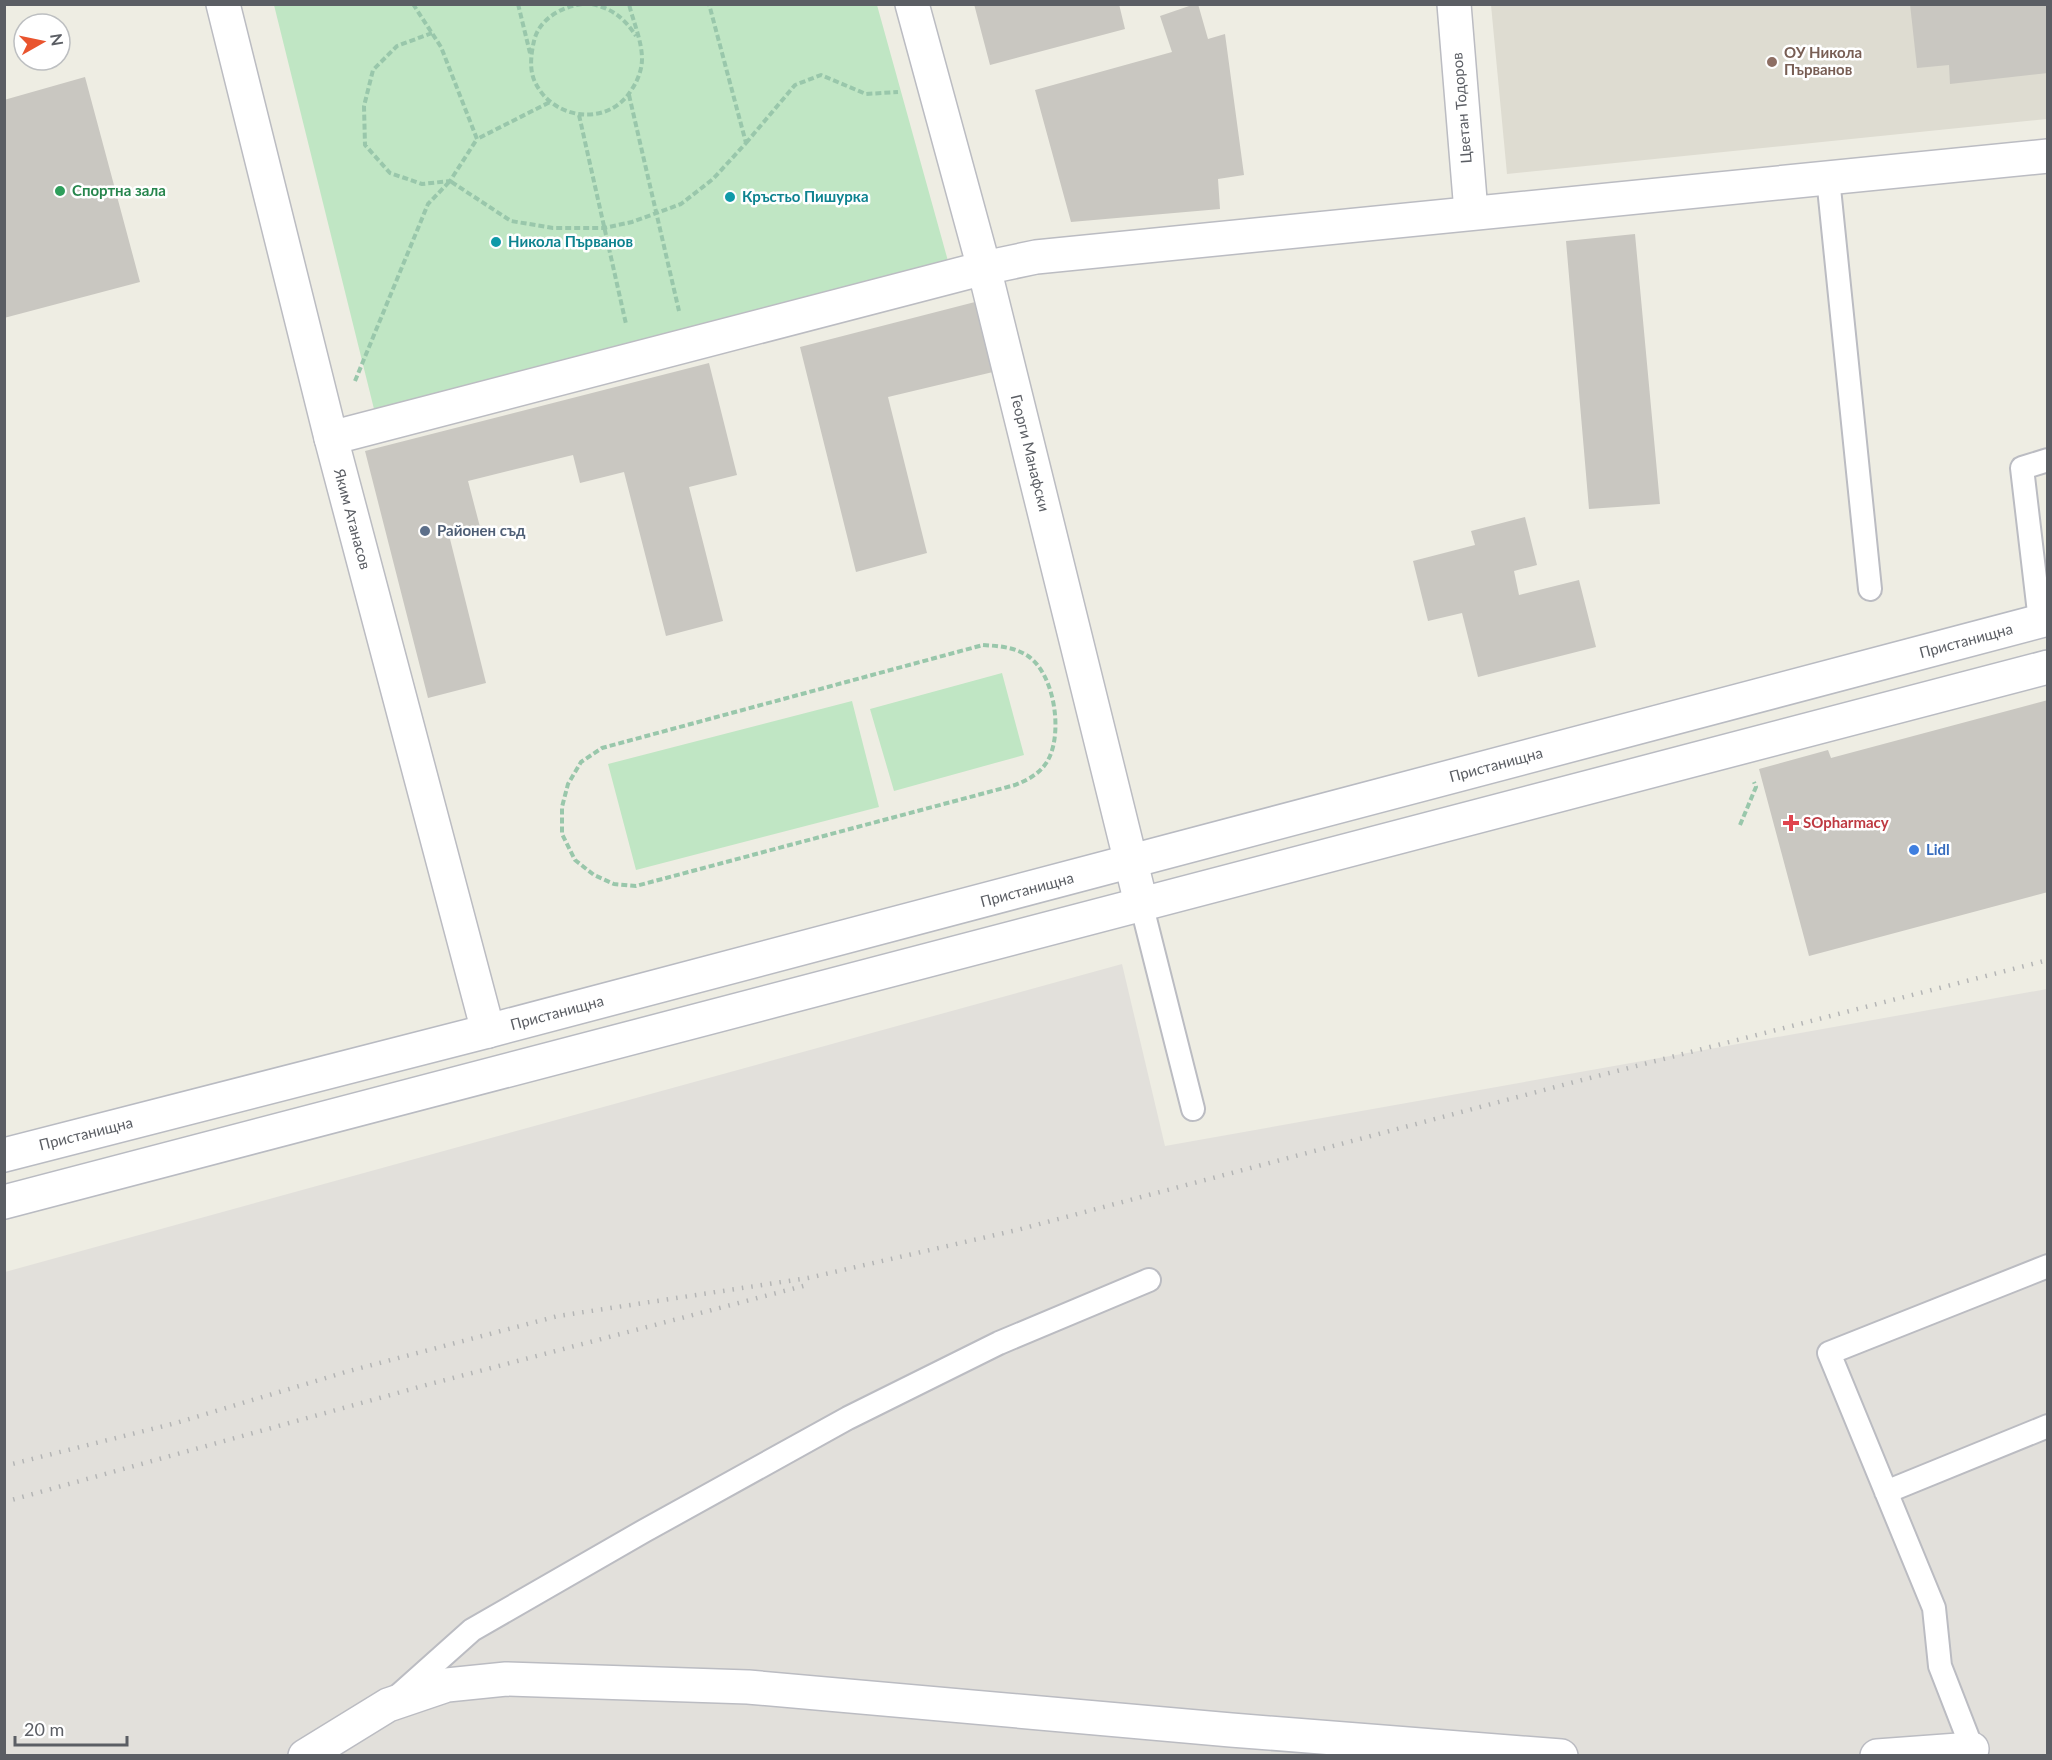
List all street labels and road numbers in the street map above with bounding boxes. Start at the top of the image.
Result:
street label: Цветан Тодоров [1447,52,1475,164]
street label: Георги Манафски [1008,392,1054,513]
street label: Яким Атанасов [331,465,375,571]
street label: Пристанищна [1917,619,2014,661]
street label: Пристанищна [1447,743,1544,785]
street label: Пристанищна [978,868,1075,910]
street label: Пристанищна [508,991,605,1033]
street label: Пристанищна [37,1113,135,1153]

